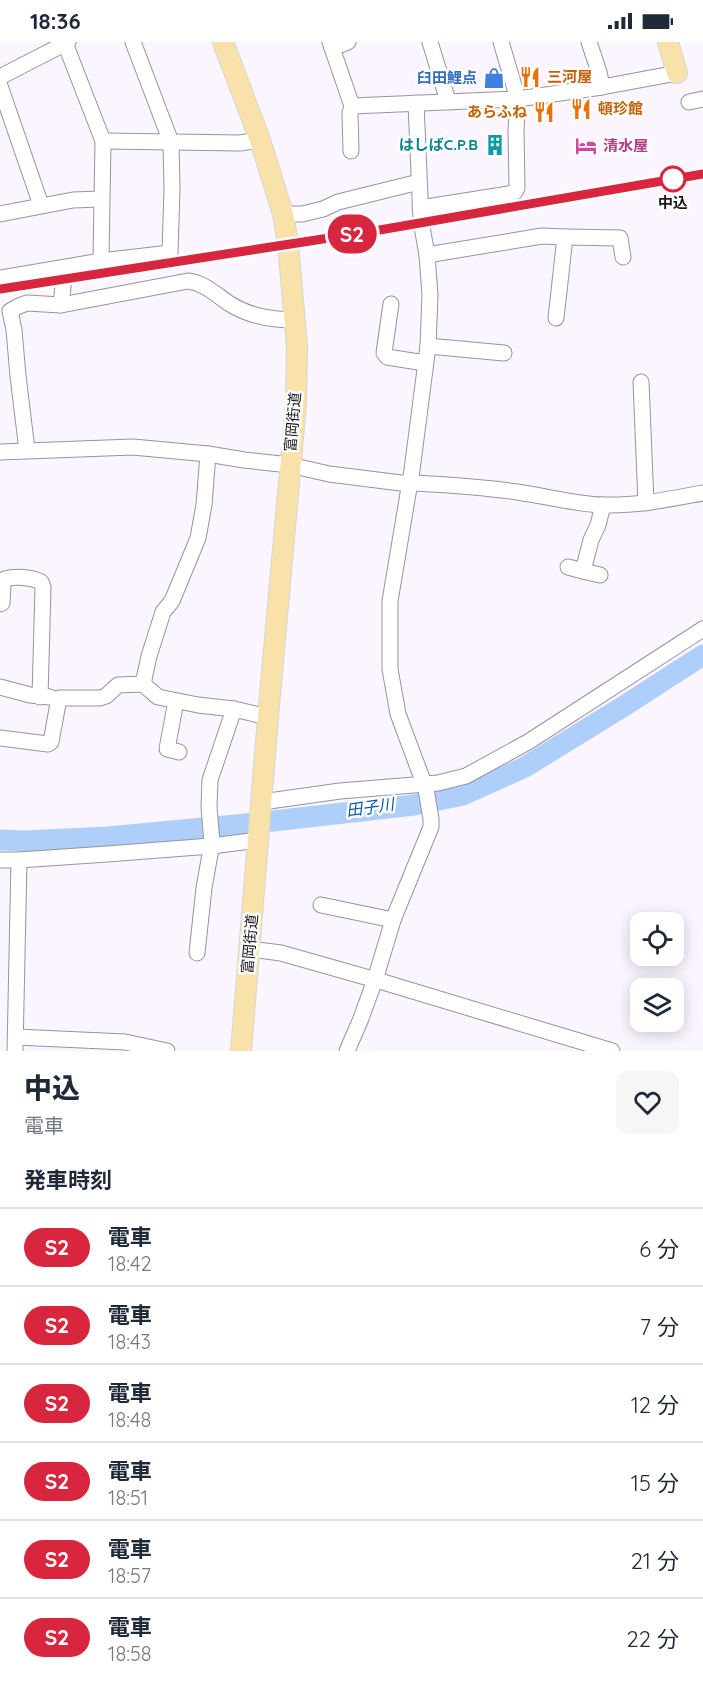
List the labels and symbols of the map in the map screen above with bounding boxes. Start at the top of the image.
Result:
restaurant icon: 三河屋 [518,65,542,89]
shop icon: 臼田鯉点 [482,66,506,90]
place label: 三河屋 [547,67,592,86]
place label: 臼田鯉点 [417,68,477,87]
restaurant icon: 頓珍館 [569,97,593,121]
place label: 頓珍館 [598,99,643,118]
restaurant icon: あらふね [532,100,556,124]
place label: あらふね [467,102,527,121]
building icon: はしばC.P.B [483,133,507,157]
hotel icon: 清水屋 [574,134,598,158]
place label: はしばC.P.B [399,135,478,154]
place label: 清水屋 [603,136,648,155]
marker: 中込 [660,166,686,192]
place label: 中込 [658,193,688,212]
line badge: S2 [325,214,379,254]
street label: 富岡街道 [280,391,305,453]
water label: 田子川 [345,793,397,820]
street label: 富岡街道 [237,913,262,975]

